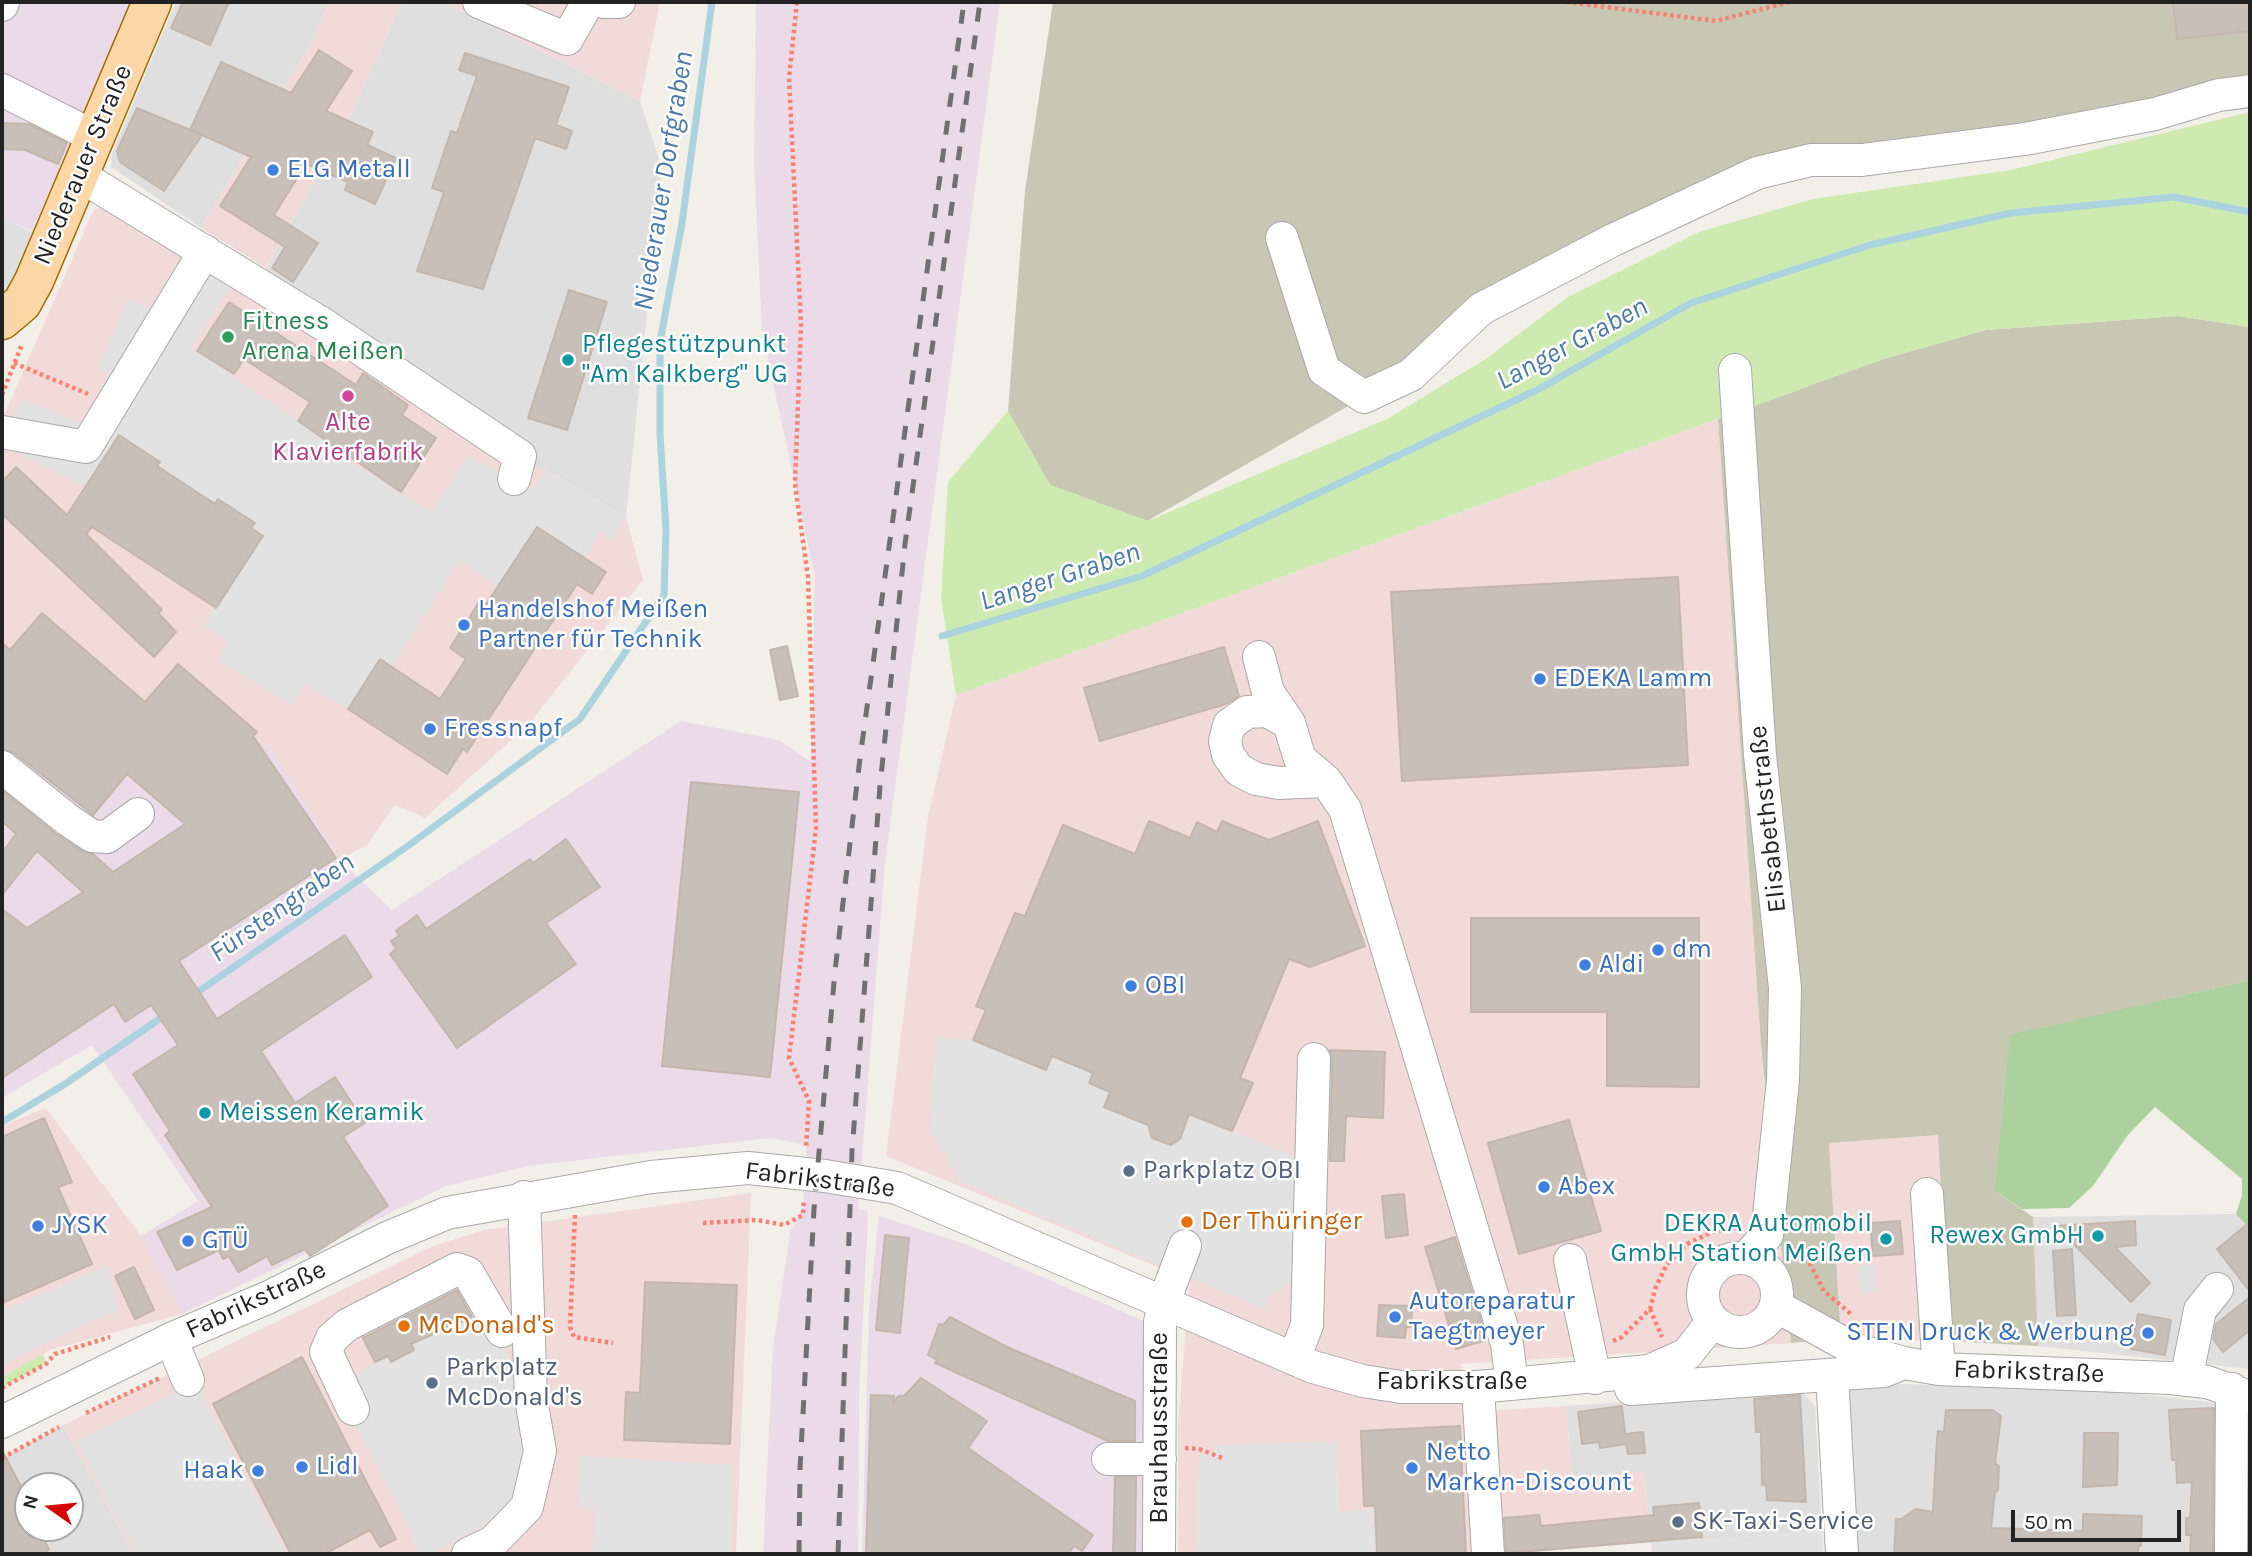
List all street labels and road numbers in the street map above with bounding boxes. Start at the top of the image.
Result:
street label: Niederauer Straße [27,60,139,270]
street label: Elisabethstraße [1743,724,1793,914]
street label: Fabrikstraße [743,1155,897,1205]
street label: Fabrikstraße [181,1254,331,1346]
street label: Brauhausstraße [1144,1332,1176,1524]
street label: Fabrikstraße [1953,1354,2105,1390]
street label: Fabrikstraße [1377,1366,1527,1398]

